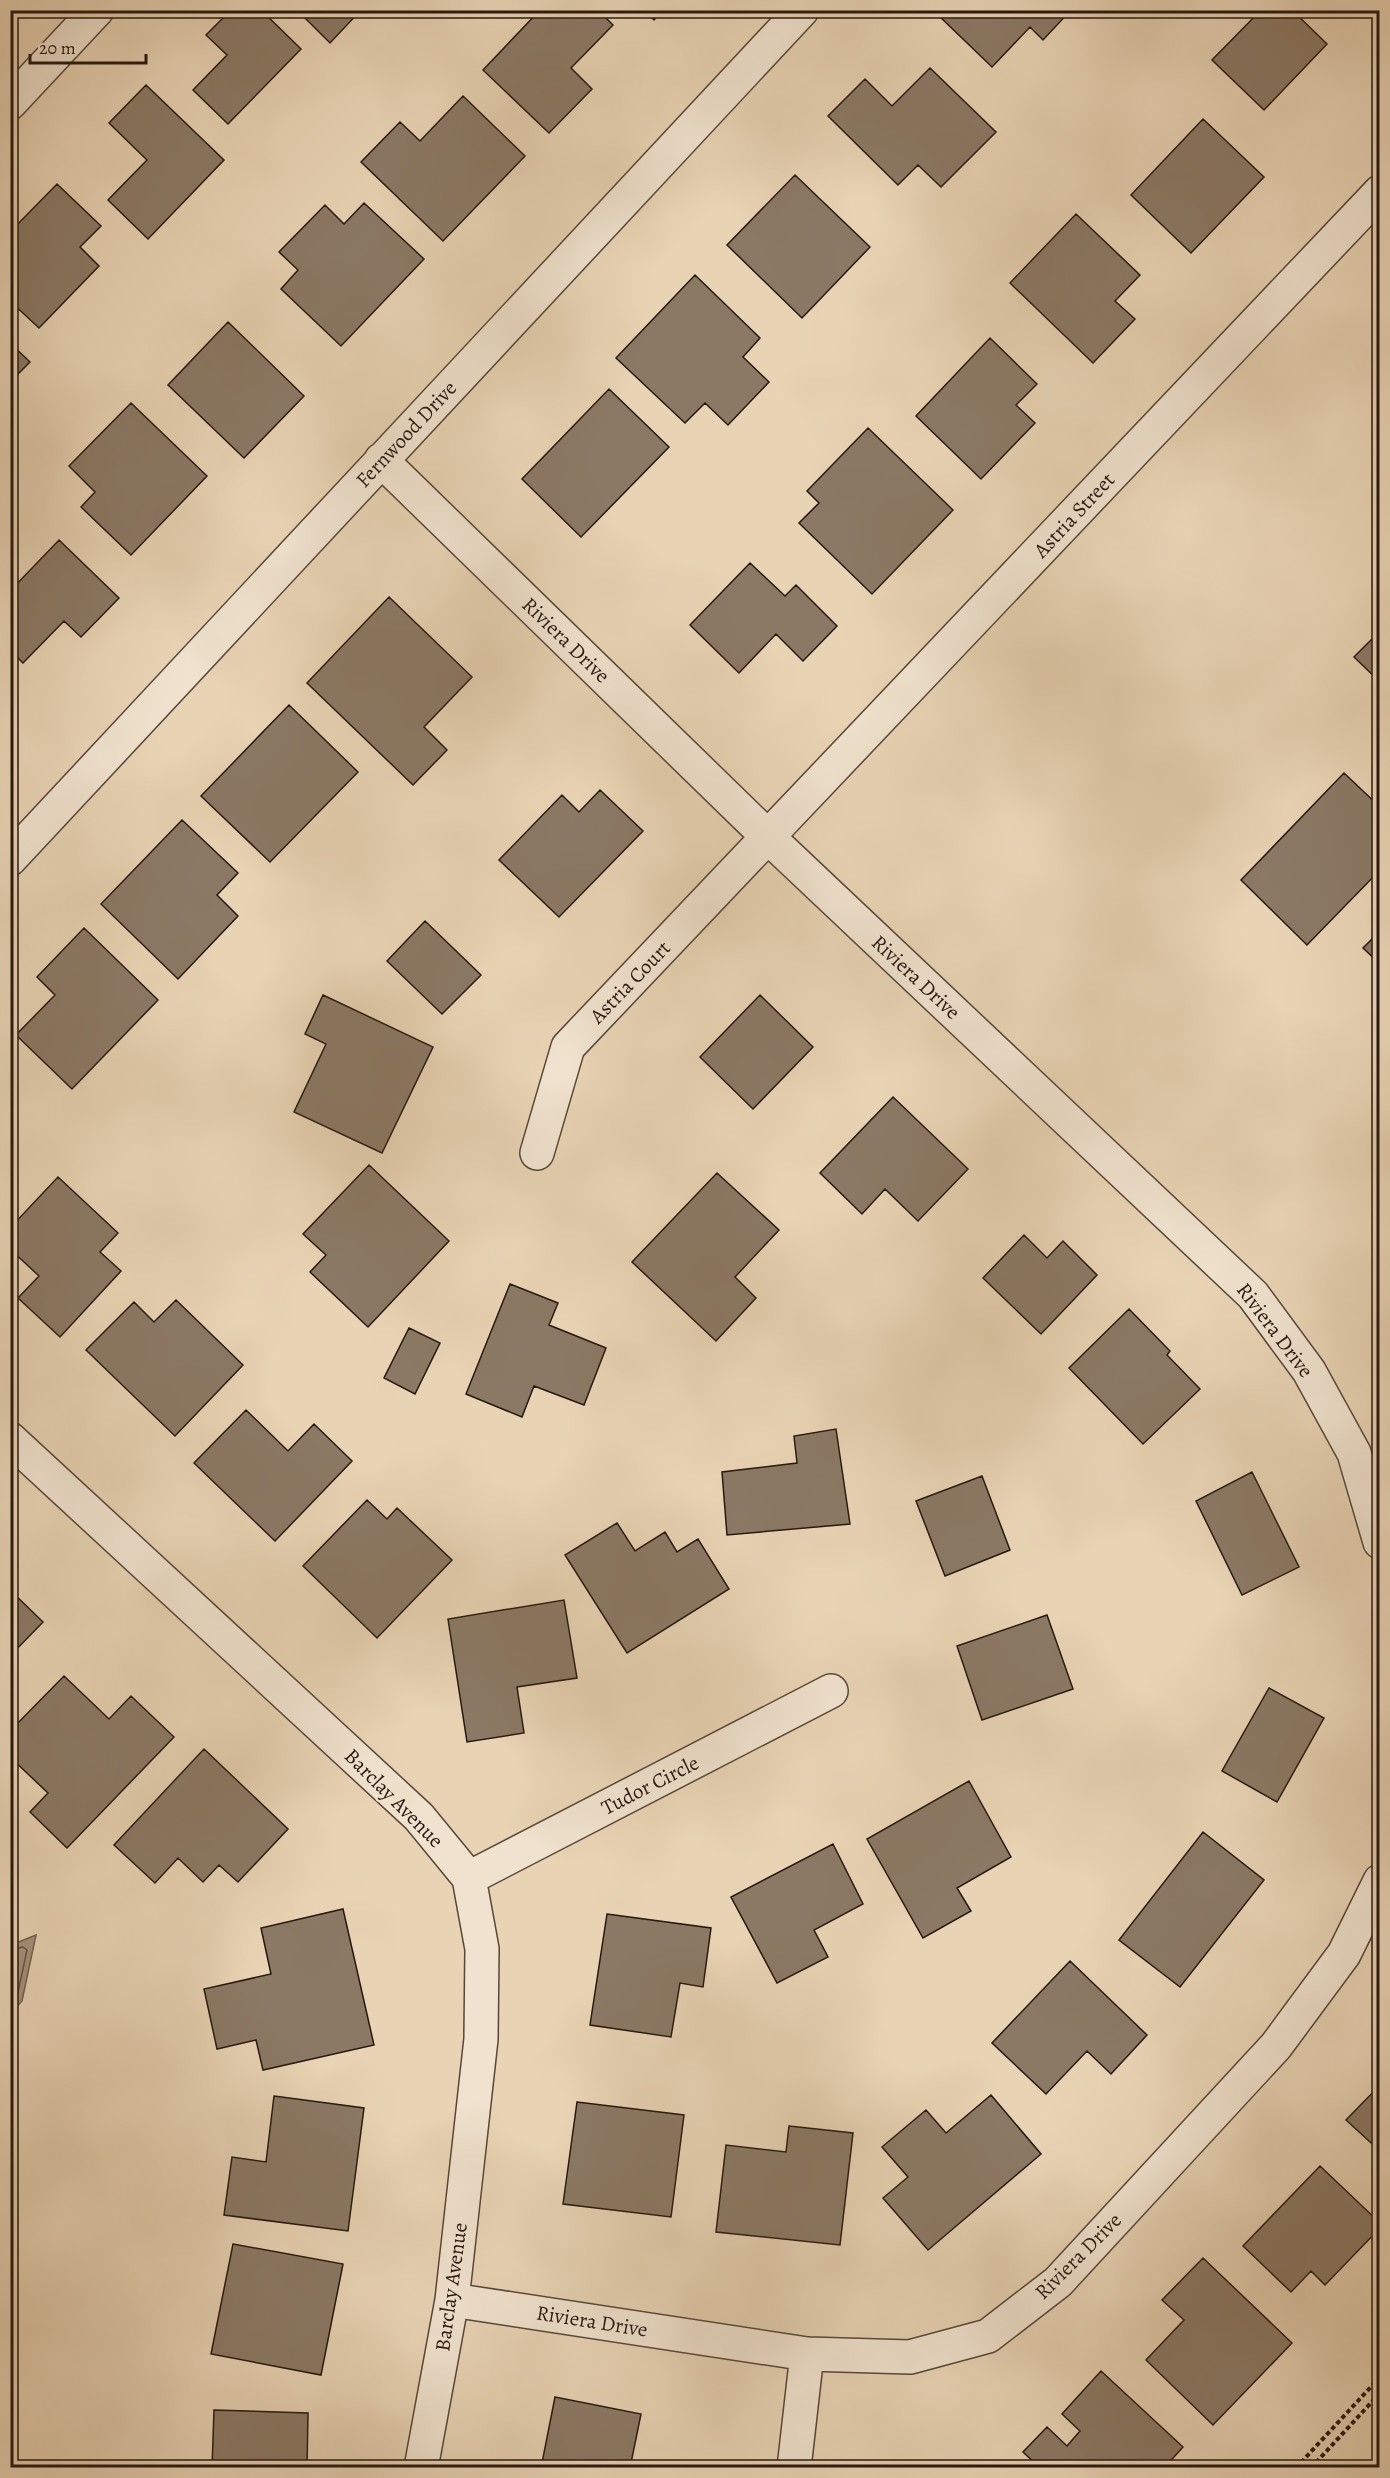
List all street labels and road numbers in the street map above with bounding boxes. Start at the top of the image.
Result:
street label: Fernwood Drive [349,375,463,493]
street label: Astria Street [1027,466,1121,564]
street label: Riviera Drive [516,591,616,689]
street label: Riviera Drive [865,929,967,1025]
street label: Astria Court [583,934,677,1030]
street label: Riviera Drive [1230,1277,1320,1383]
street label: Barclay Avenue [338,1742,450,1854]
street label: Tudor Circle [596,1748,704,1822]
street label: Riviera Drive [1028,2206,1128,2306]
street label: Barclay Avenue [428,2221,474,2353]
street label: Riviera Drive [534,2298,650,2344]

